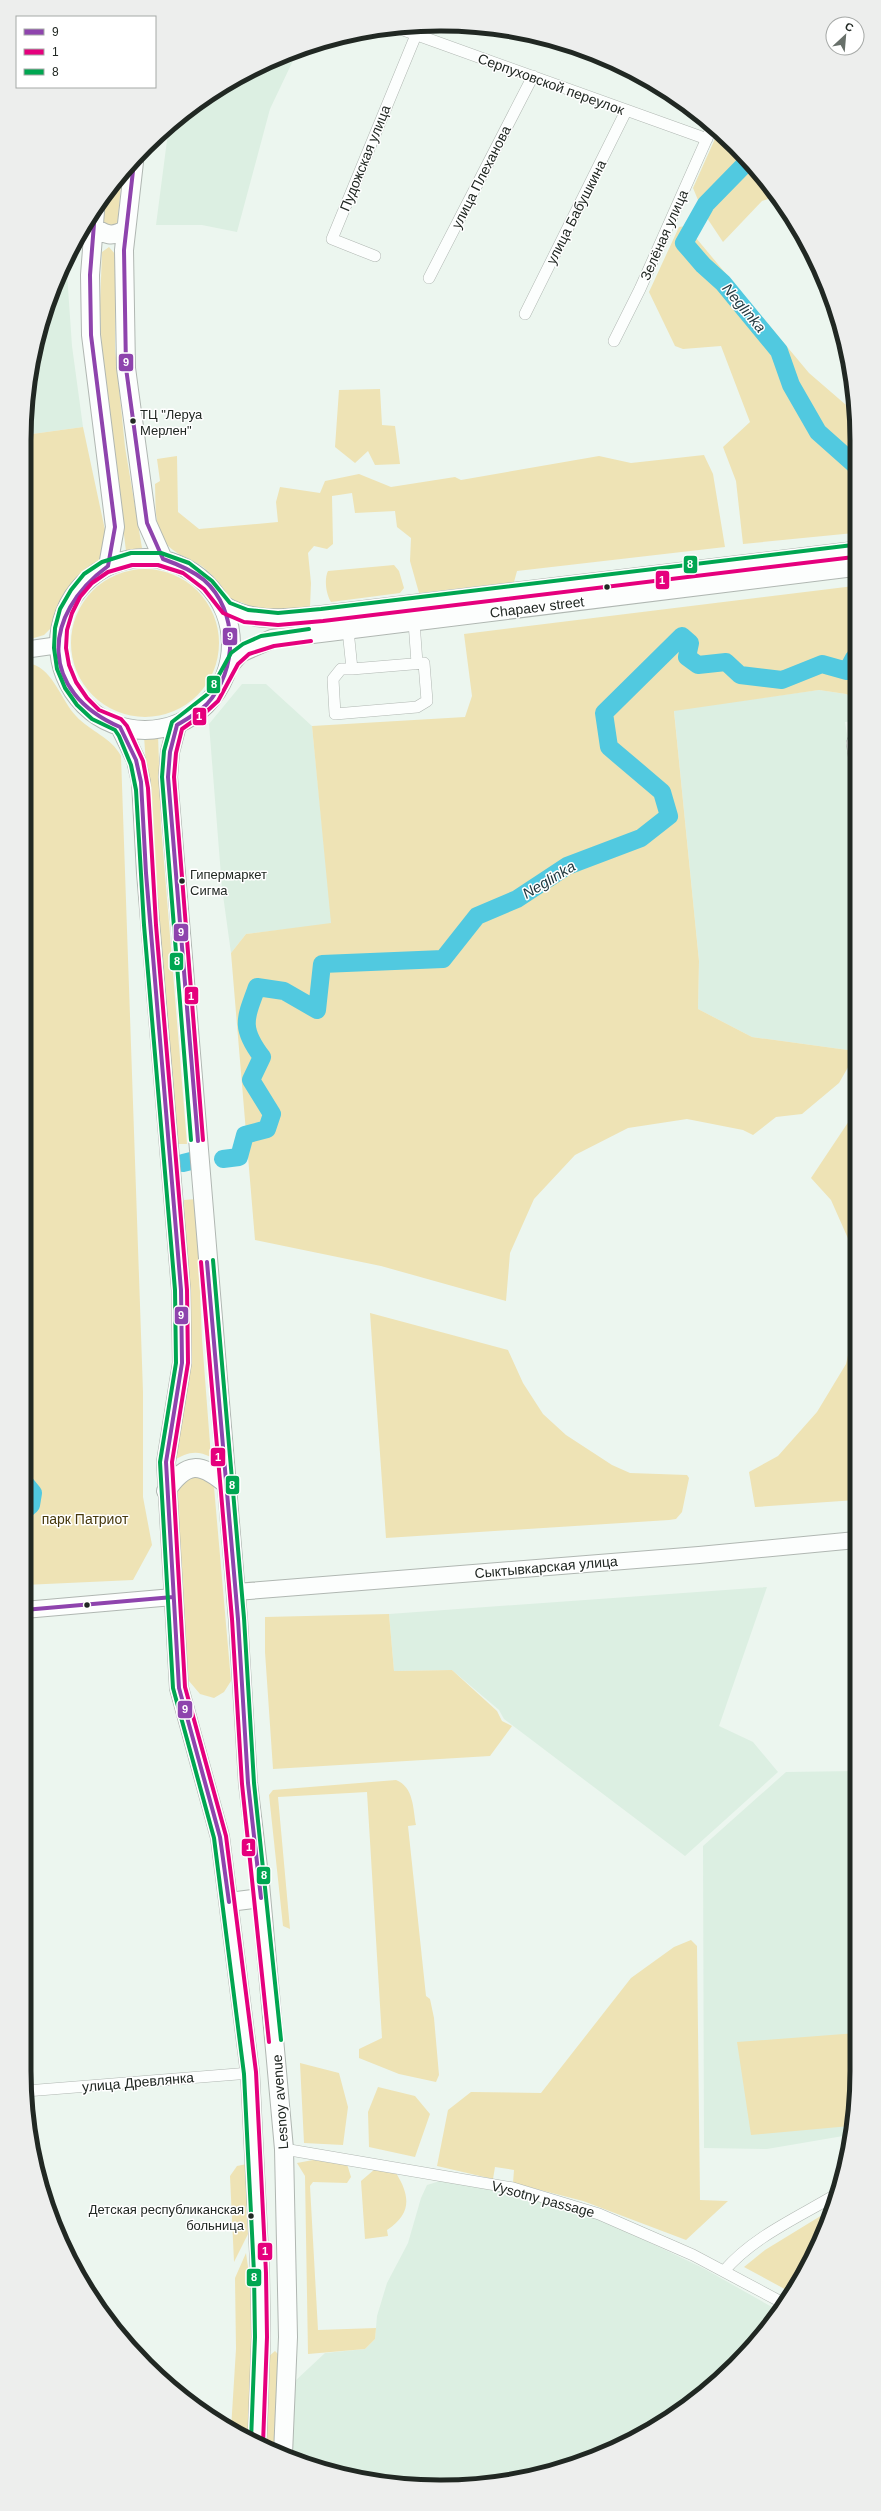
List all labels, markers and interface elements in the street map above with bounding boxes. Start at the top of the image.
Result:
legend [16,16,156,88]
north arrow [825,16,865,56]
text: С [843,20,856,34]
text: 9 [52,25,59,39]
text: 1 [52,45,59,59]
street label: Серпуховской переулок [476,50,627,118]
text: 8 [52,65,59,79]
street label: Пудожская улица [336,102,394,213]
street label: улица Плеханова [448,123,514,231]
street label: улица Бабушкина [543,157,609,267]
street label: Зелёная улица [637,187,691,283]
water label: Neglinka [719,280,770,336]
line badge: 9 [118,353,134,372]
text: 9 [123,356,129,368]
place label: ТЦ "Леруа Мерлен" [140,407,203,438]
marker: ТЦ "Леруа Мерлен" [128,416,138,426]
line badge: 8 [683,555,698,574]
text: 8 [687,558,693,570]
line badge: 1 [655,570,670,590]
text: 1 [659,574,665,586]
unlabelled marker [602,582,612,592]
street label: Chapaev street [489,593,585,621]
line badge: 9 [222,627,238,646]
text: 9 [227,630,233,642]
line badge: 8 [206,675,221,694]
text: 8 [211,678,217,690]
line badge: 1 [192,707,207,726]
text: 1 [196,710,202,722]
water label: Neglinka [519,857,578,902]
place label: Гипермаркет Сигма [190,867,267,898]
marker: Гипермаркет Сигма [177,876,187,886]
line badge: 9 [173,923,189,942]
text: 9 [178,926,184,938]
line badge: 8 [169,952,184,971]
text: 8 [174,955,180,967]
line badge: 1 [184,986,199,1005]
text: 1 [188,990,194,1002]
line badge: 9 [174,1306,189,1325]
text: 9 [178,1309,184,1321]
line badge: 1 [210,1447,226,1467]
text: 1 [215,1451,221,1463]
line badge: 8 [225,1475,240,1495]
text: 8 [229,1479,235,1491]
park label: парк Патриот [42,1511,129,1527]
street label: Сыктывкарская улица [474,1553,618,1581]
unlabelled marker [82,1600,92,1610]
line badge: 9 [177,1700,193,1719]
text: 9 [182,1703,188,1715]
line badge: 1 [241,1838,256,1857]
text: 1 [246,1841,252,1853]
line badge: 8 [256,1866,271,1885]
text: 8 [261,1869,267,1881]
street label: Lesnoy avenue [269,2054,291,2150]
street label: улица Древлянка [81,2069,195,2095]
street label: Vysotny passage [490,2178,597,2221]
place label: Детская республиканская больница [89,2202,245,2233]
marker: Детская республиканская больница [246,2211,256,2221]
line badge: 1 [257,2242,273,2261]
text: 1 [262,2245,268,2257]
line badge: 8 [246,2268,262,2287]
text: 8 [251,2271,257,2283]

